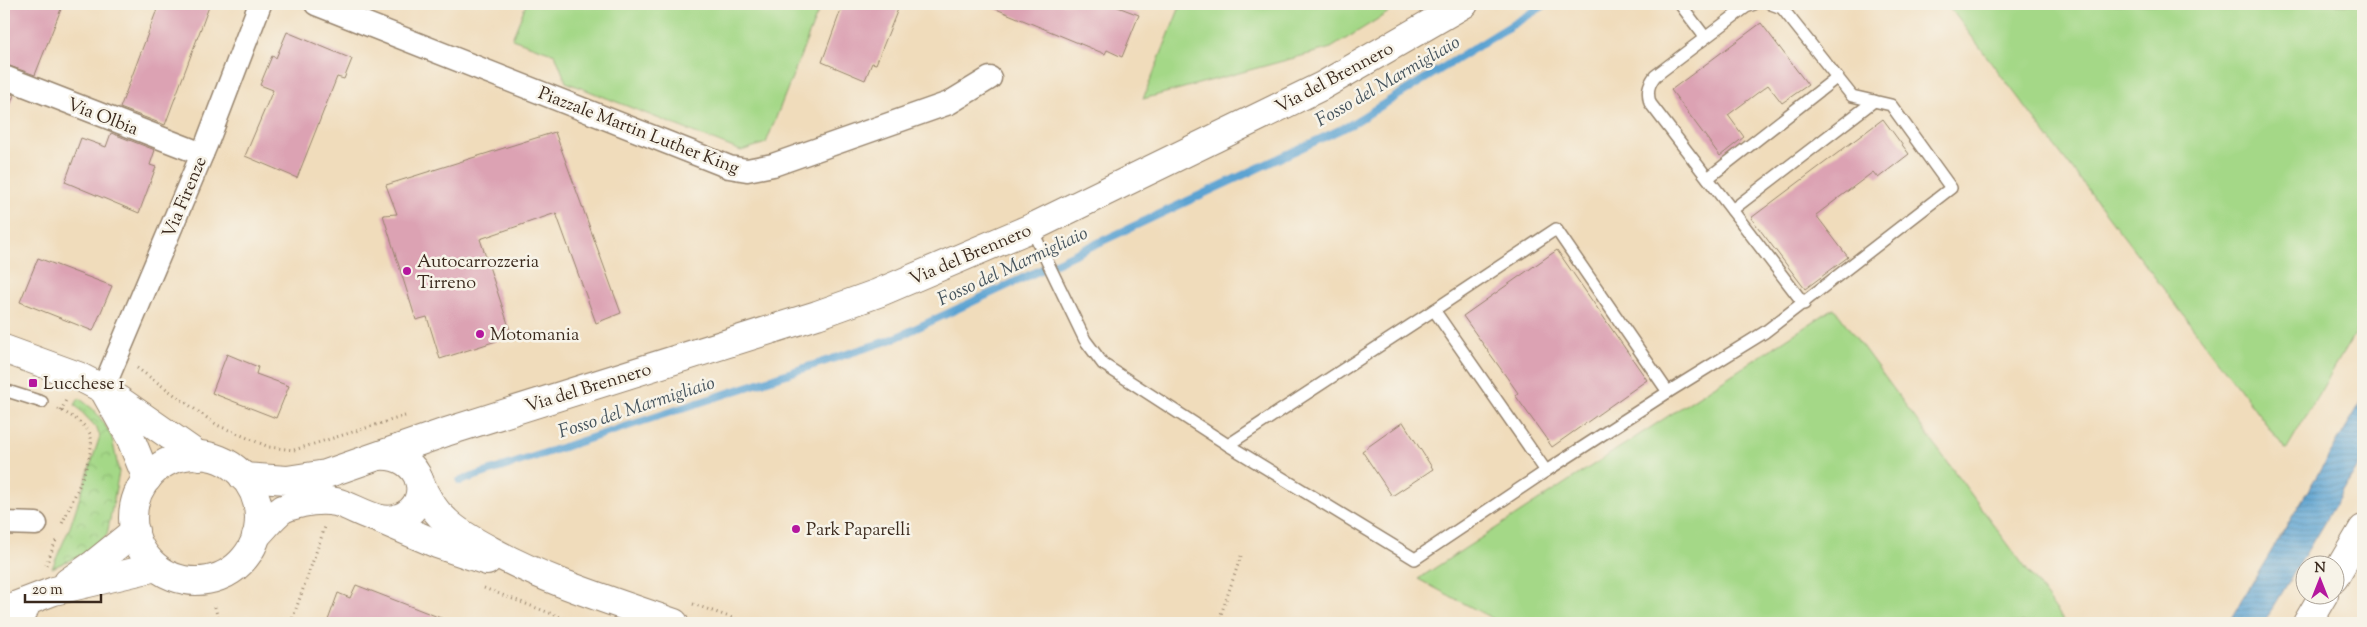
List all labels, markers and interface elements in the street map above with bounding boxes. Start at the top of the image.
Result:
water label: Fosso del Marmigliaio [1311,30,1466,135]
street label: Via del Brennero [1271,37,1399,121]
street label: Piazzale Martin Luther King [534,81,743,182]
street label: Via Olbia [63,92,142,143]
street label: Via Firenze [157,153,215,243]
street label: Via del Brennero [906,218,1036,293]
water label: Fosso del Marmigliaio [933,221,1093,314]
place label: Autocarrozzeria Tirreno [417,250,539,297]
marker: Autocarrozzeria Tirreno [401,265,413,277]
place label: Motomania [490,323,579,349]
marker: Motomania [474,328,486,340]
street label: Via del Brennero [522,357,655,420]
water label: Fosso del Marmigliaio [555,370,719,446]
place label: Lucchese 1 [43,372,125,398]
marker: Lucchese 1 [27,377,39,389]
place label: Park Paparelli [806,518,911,544]
marker: Park Paparelli [790,523,802,535]
north arrow [2294,554,2344,604]
text: N [2314,559,2326,579]
scale bar [25,572,101,604]
text: 20 m [32,580,63,601]

